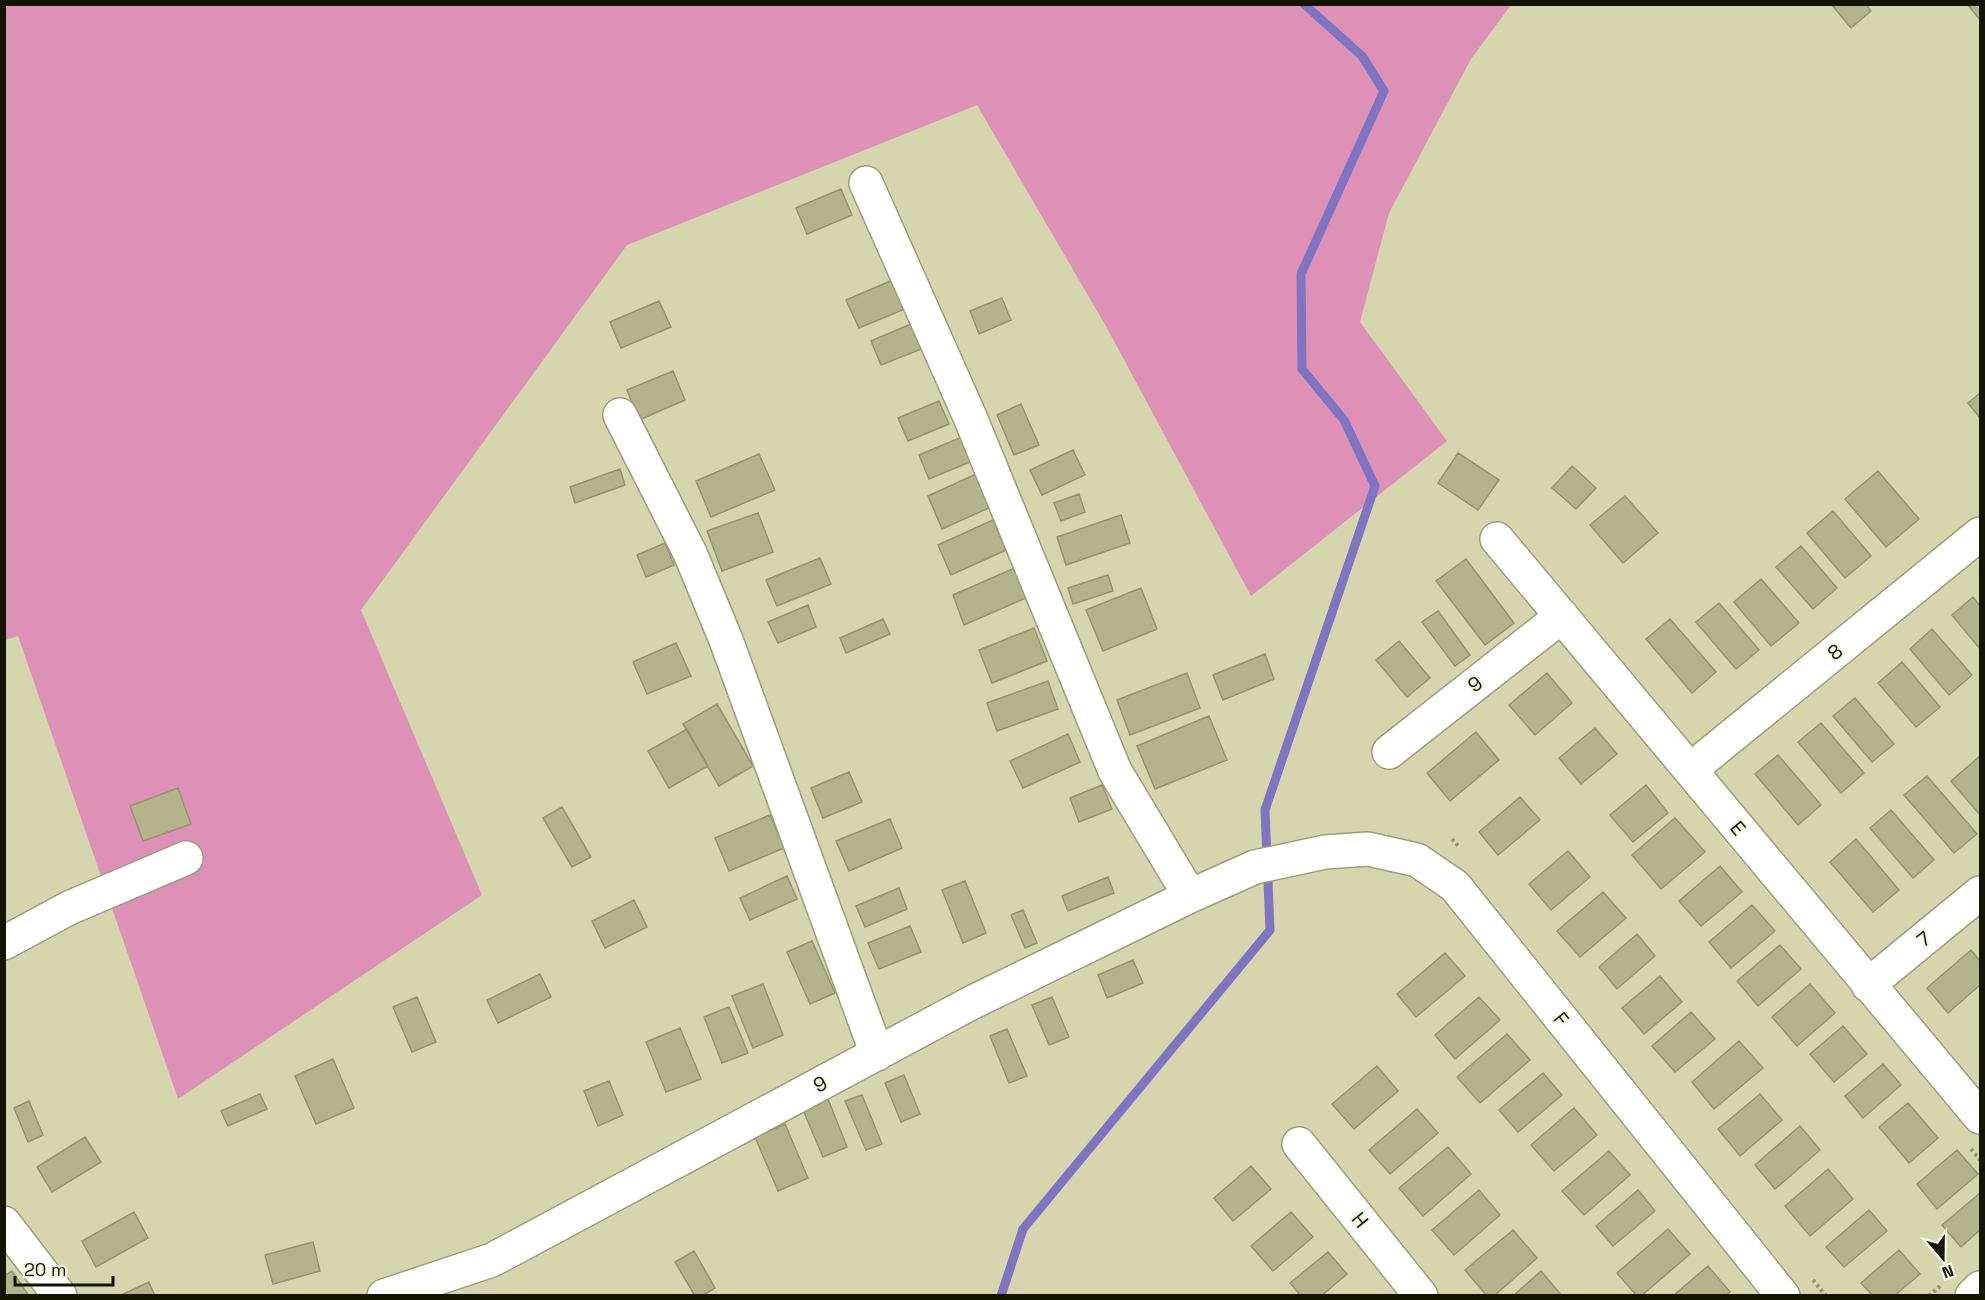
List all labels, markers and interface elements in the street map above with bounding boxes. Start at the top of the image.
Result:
street label: 8 [1822,638,1848,666]
street label: 9 [1462,670,1488,698]
street label: E [1724,815,1752,841]
street label: 7 [1911,925,1937,953]
street label: F [1547,1007,1575,1032]
street label: 9 [808,1070,832,1098]
street label: H [1346,1207,1374,1233]
north arrow [1913,1228,1973,1288]
scale bar [15,1249,112,1287]
text: 20 m [24,1258,67,1281]
text: N [1939,1260,1957,1283]

